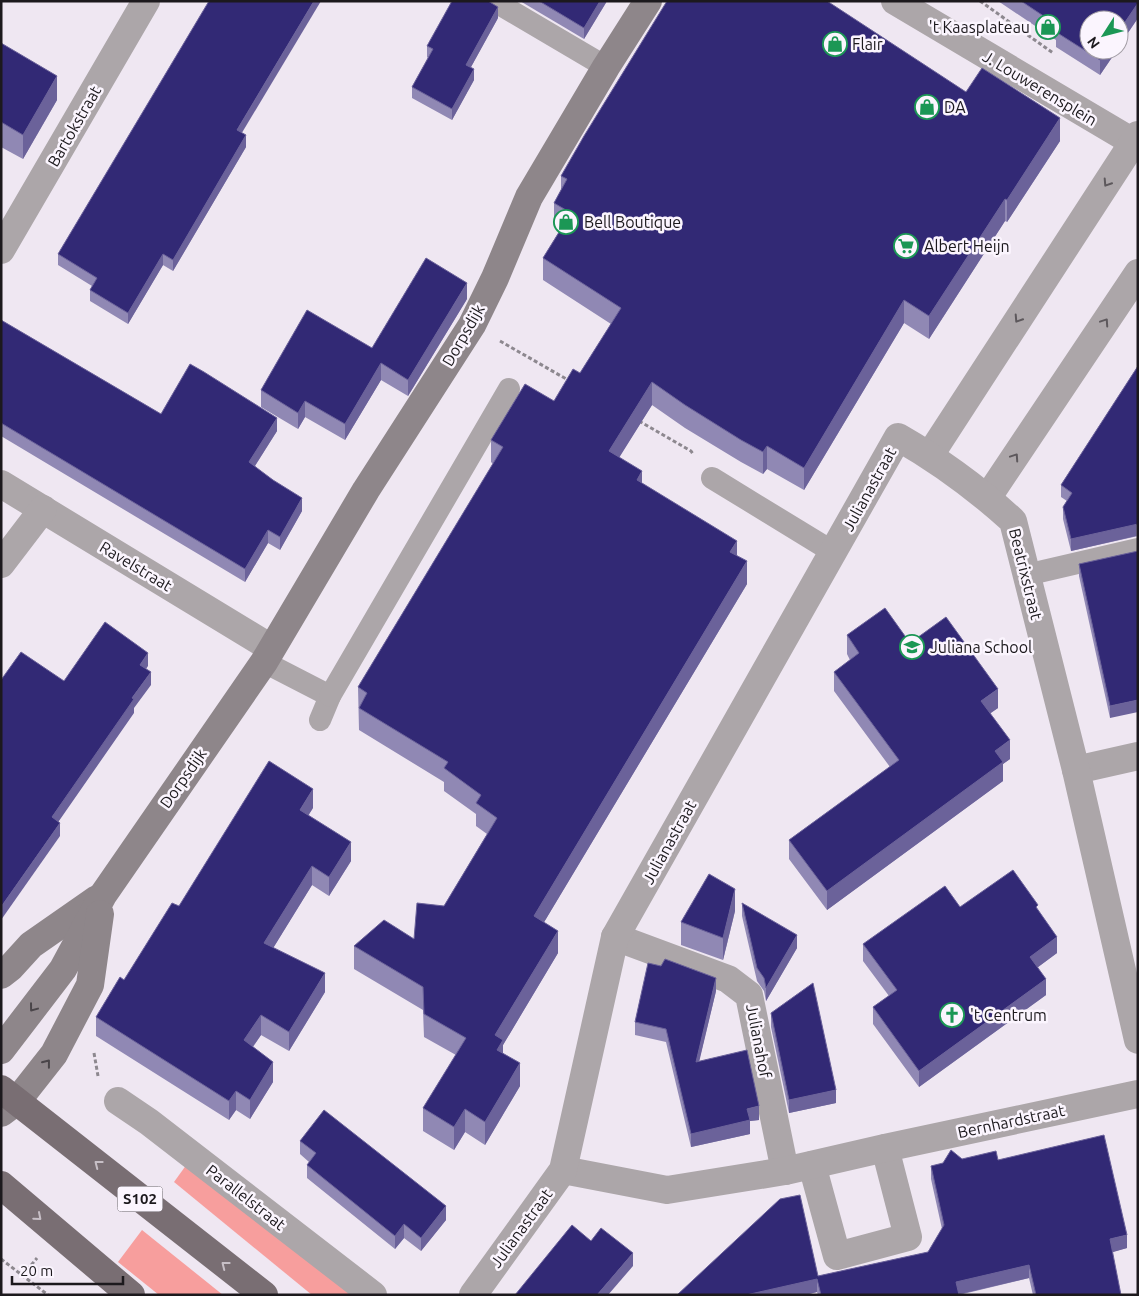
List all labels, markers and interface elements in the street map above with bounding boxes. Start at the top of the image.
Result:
north arrow [1079,10,1129,60]
shop icon: 't Kaasplateau [1035,14,1061,40]
place label: 't Kaasplateau [929,18,1030,36]
shop icon: Flair [822,31,848,57]
text: N [1084,34,1103,52]
place label: Flair [852,35,883,53]
street label: J. Louwerensplein [980,47,1100,129]
street label: Bartokstraat [44,82,105,170]
shop icon: DA [914,94,940,120]
place label: DA [944,98,966,116]
one-way arrow [1103,178,1113,187]
shop icon: Bell Boutique [553,209,579,235]
place label: Bell Boutique [584,213,681,231]
supermarket icon: Albert Heijn [893,233,919,259]
place label: Albert Heijn [924,237,1010,255]
street label: Dorpsdijk [438,301,488,369]
one-way arrow [1015,314,1024,323]
one-way arrow [1099,318,1108,328]
street label: Julianastraat [839,443,900,534]
one-way arrow [1009,453,1018,463]
street label: Beatrixstraat [1006,526,1046,622]
street label: Ravelstraat [97,537,176,595]
school or university icon: Juliana School [899,634,925,660]
place label: Juliana School [930,638,1032,656]
street label: Dorpsdijk [156,745,210,811]
street label: Julianastraat [639,796,700,887]
one-way arrow [30,1002,39,1012]
street label: Julianahof [743,1002,775,1081]
church icon: 't Centrum [939,1002,965,1028]
place label: 't Centrum [970,1006,1047,1024]
one-way arrow [41,1059,50,1069]
street label: Bernhardstraat [956,1101,1067,1141]
one-way arrow [94,1161,103,1170]
street label: Parallelstraat [203,1161,290,1234]
street label: Julianastraat [486,1185,556,1271]
road number: S102 [118,1186,162,1212]
one-way arrow [33,1211,42,1220]
scale bar [12,1254,124,1286]
text: 20 m [20,1262,53,1279]
one-way arrow [222,1262,231,1270]

